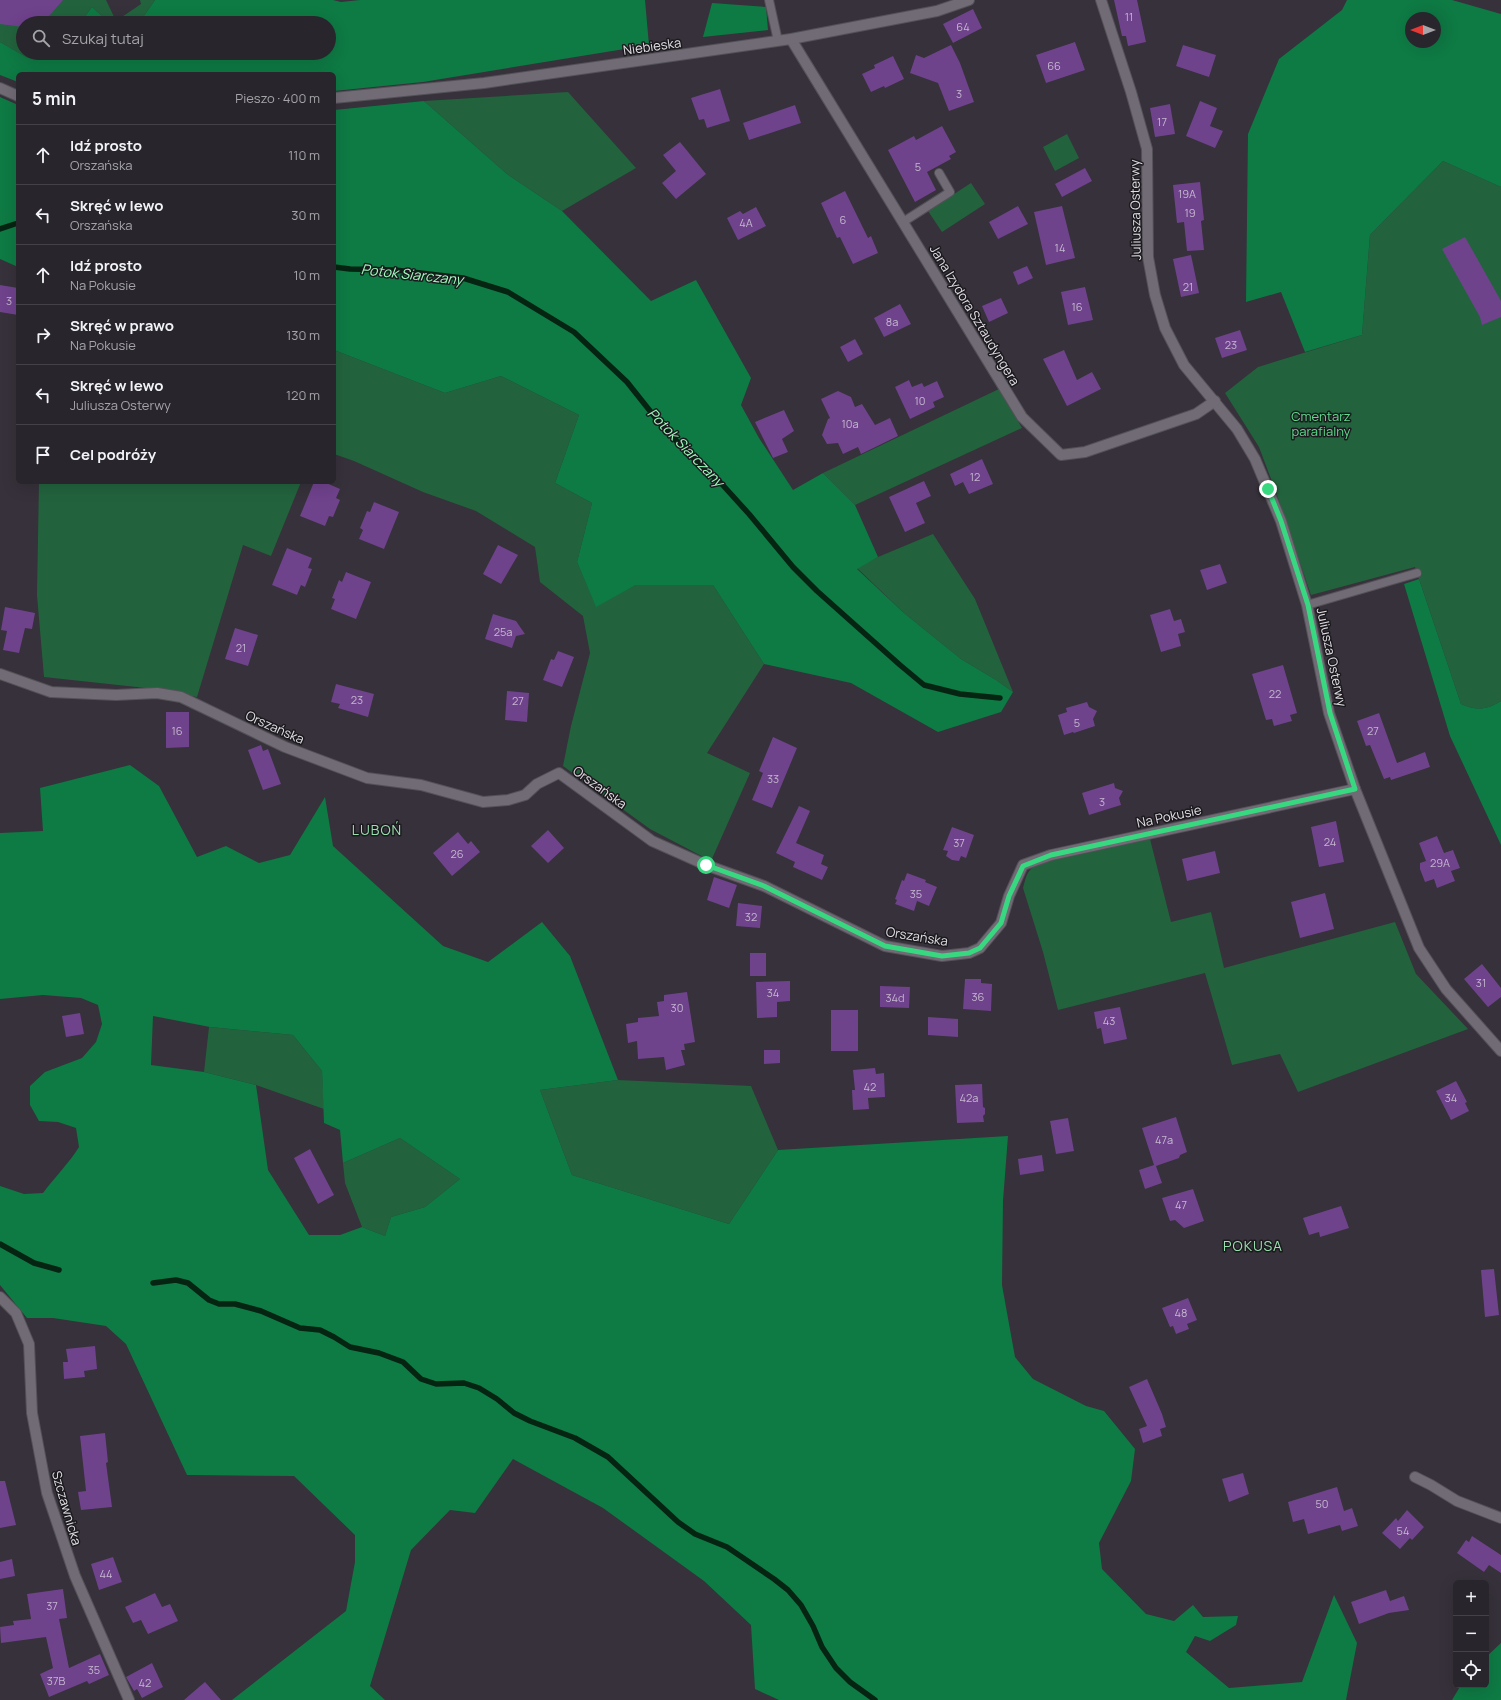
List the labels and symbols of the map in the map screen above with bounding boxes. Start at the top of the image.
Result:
house number: 11 [1125,9,1133,24]
north arrow [1405,12,1441,48]
house number: 64 [956,19,970,34]
street label: Niebieska [622,33,682,59]
house number: 66 [1047,58,1061,73]
house number: 3 [956,86,962,101]
house number: 17 [1157,114,1167,129]
house number: 5 [915,159,921,174]
street label: Juliusza Osterwy [1125,159,1145,261]
house number: 19A [1178,186,1196,201]
house number: 19 [1184,205,1196,220]
house number: 6 [840,212,847,227]
house number: 4A [739,215,753,230]
house number: 14 [1055,240,1065,255]
street label: Jana Izydora Sztaudyngera [926,241,1024,389]
water label: Potok Siarczany [360,259,467,289]
house number: 21 [1183,279,1193,294]
house number: 3 [6,293,12,308]
house number: 16 [1071,299,1083,314]
house number: 8a [886,314,898,329]
house number: 23 [1225,337,1237,352]
house number: 10 [914,393,926,408]
water label: Potok Siarczany [644,404,730,492]
park label: Cmentarz parafialny [1291,407,1351,440]
house number: 10a [841,416,859,431]
house number: 12 [970,469,980,484]
route end [1259,480,1277,498]
street label: Juliusza Osterwy [1313,606,1351,708]
house number: 25a [494,624,512,639]
house number: 21 [236,640,246,655]
house number: 22 [1269,686,1281,701]
house number: 23 [351,692,363,707]
house number: 27 [512,693,524,708]
street label: Orszańska [243,706,307,748]
house number: 5 [1074,715,1080,730]
house number: 16 [171,723,183,738]
house number: 27 [1367,723,1379,738]
street label: Orszańska [569,761,631,813]
house number: 33 [767,771,779,786]
house number: 3 [1099,794,1105,809]
street label: Na Pokusie [1135,800,1203,832]
district label: LUBOŃ [352,820,402,839]
house number: 24 [1324,834,1336,849]
house number: 37 [953,835,965,850]
house number: 26 [450,846,464,861]
house number: 29A [1430,855,1450,870]
route start [697,856,715,874]
house number: 35 [910,886,922,901]
house number: 32 [745,909,757,924]
street label: Orszańska [885,922,949,950]
house number: 31 [1476,975,1486,990]
house number: 34 [767,985,779,1000]
house number: 36 [972,989,985,1004]
house number: 34d [885,990,905,1005]
house number: 30 [671,1000,683,1015]
house number: 43 [1103,1013,1115,1028]
house number: 42 [864,1079,876,1094]
house number: 42a [960,1090,978,1105]
house number: 34 [1445,1090,1457,1105]
house number: 47a [1155,1132,1173,1147]
house number: 47 [1175,1197,1187,1212]
district label: POKUSA [1223,1236,1283,1255]
house number: 48 [1175,1305,1187,1320]
street label: Szczawnicka [48,1469,86,1547]
house number: 50 [1315,1496,1329,1511]
house number: 54 [1397,1523,1409,1538]
house number: 44 [99,1566,113,1581]
house number: 37 [46,1598,58,1613]
house number: 35 [88,1662,100,1677]
house number: 37B [47,1673,65,1688]
house number: 42 [139,1675,151,1690]

